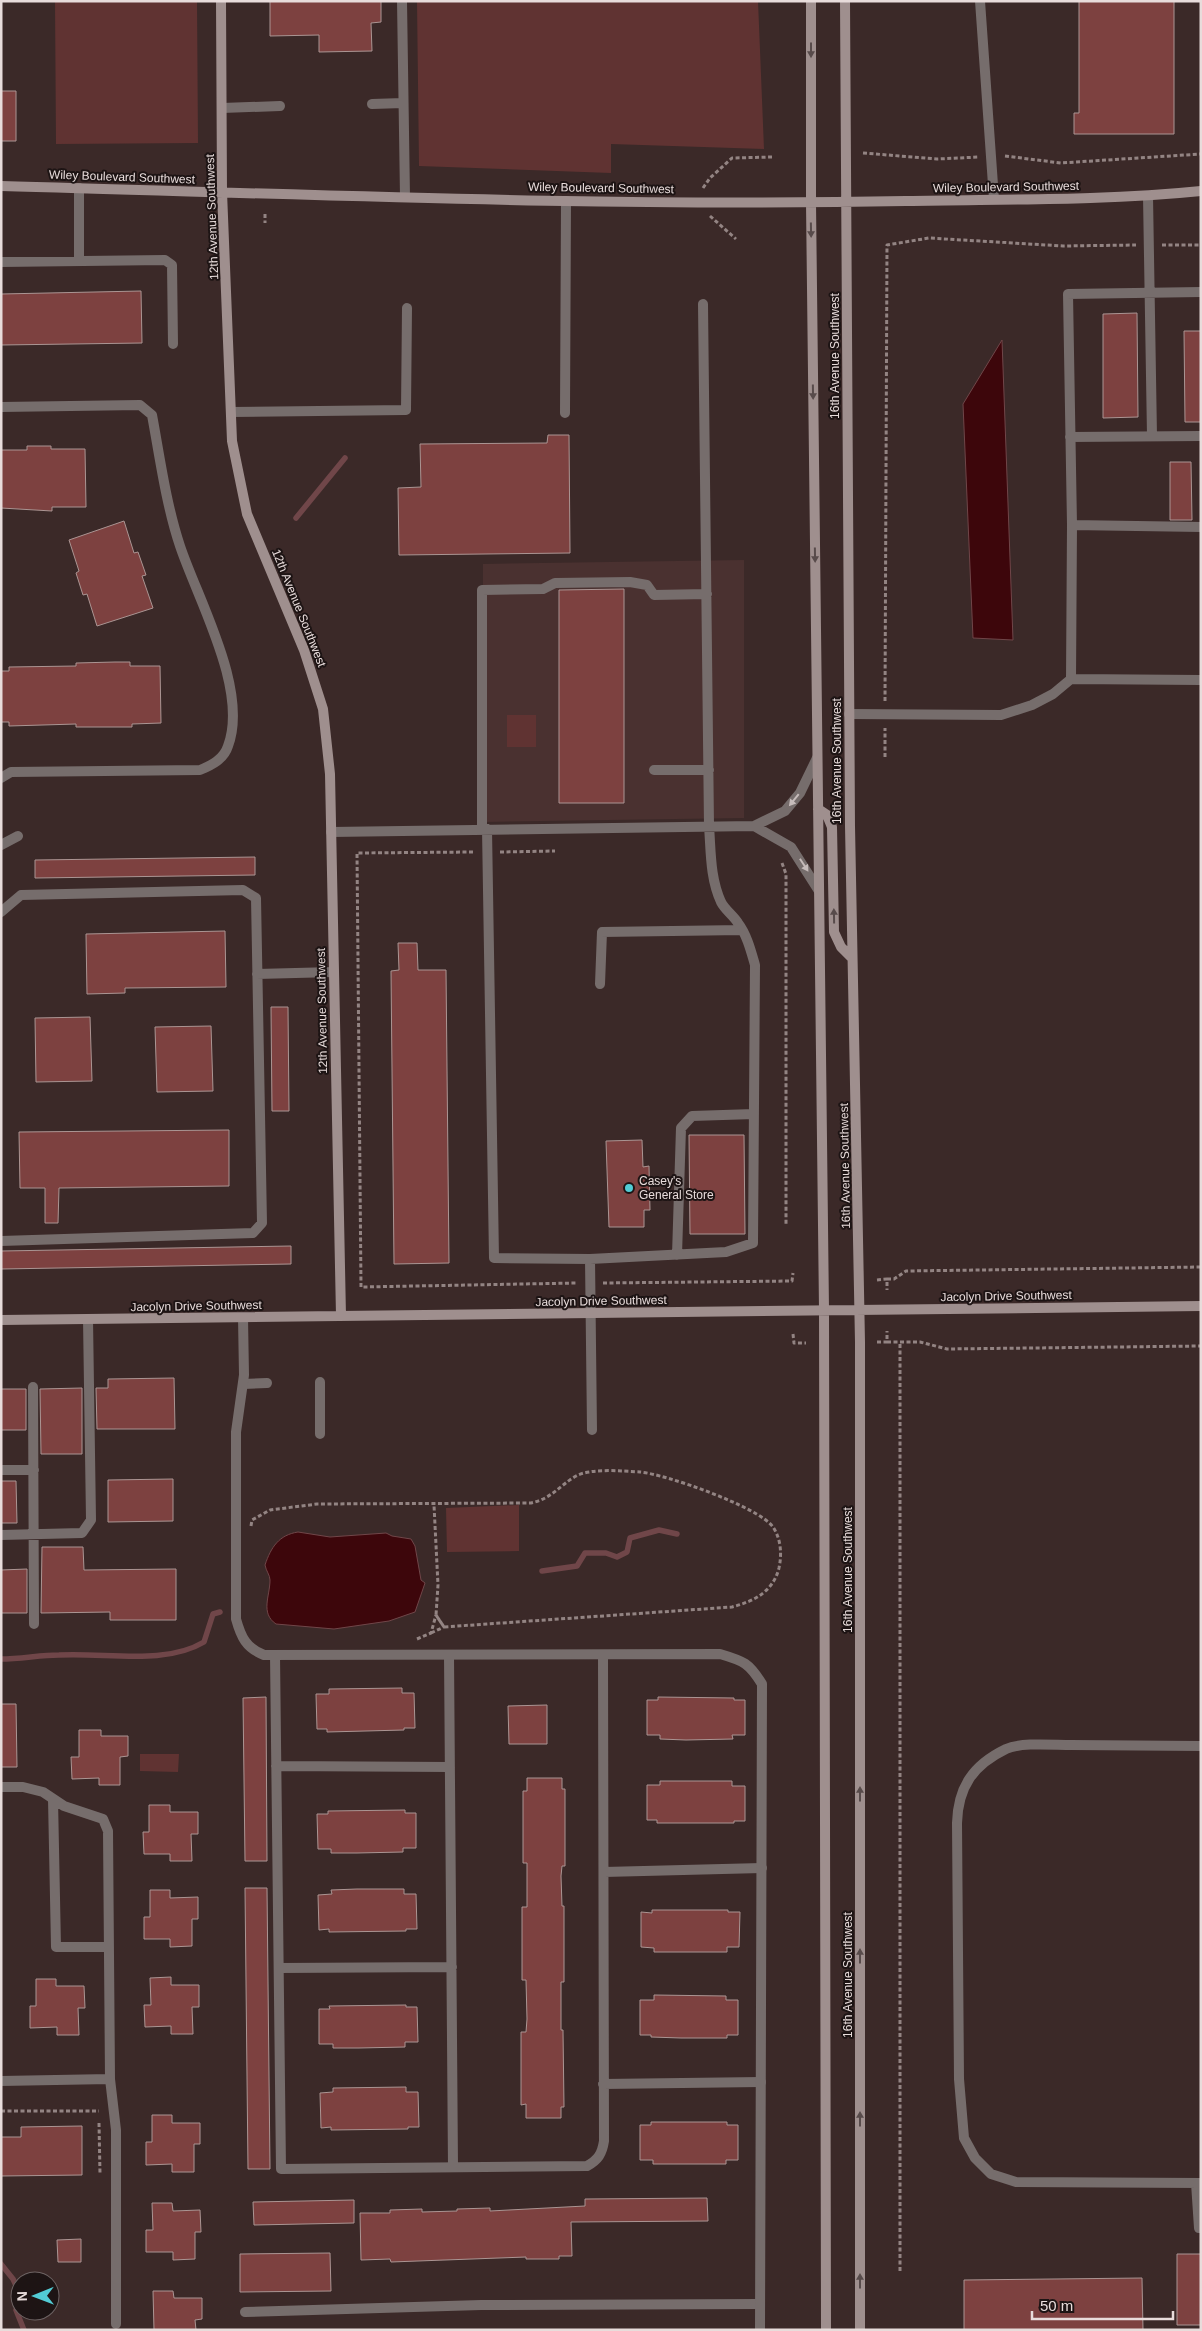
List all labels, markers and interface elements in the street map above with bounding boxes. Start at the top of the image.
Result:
one-way arrow [807,42,815,58]
street label: 12th Avenue Southwest [203,153,221,280]
street label: Wiley Boulevard Southwest [49,167,196,187]
street label: Wiley Boulevard Southwest [933,179,1080,195]
street label: Wiley Boulevard Southwest [528,180,675,196]
one-way arrow [807,222,815,238]
street label: 16th Avenue Southwest [828,292,842,419]
one-way arrow [809,385,817,401]
street label: 12th Avenue Southwest [269,547,329,670]
one-way arrow [811,547,819,563]
street label: 16th Avenue Southwest [830,697,844,824]
one-way arrow [788,793,799,806]
one-way arrow [799,859,808,872]
one-way arrow [829,908,837,924]
street label: 12th Avenue Southwest [314,947,330,1074]
street label: 16th Avenue Southwest [837,1102,853,1229]
place label: Casey's General Store [639,1174,714,1202]
marker: Casey's General Store [623,1182,635,1194]
street label: Jacolyn Drive Southwest [940,1288,1072,1304]
street label: Jacolyn Drive Southwest [535,1293,667,1309]
street label: Jacolyn Drive Southwest [130,1298,262,1314]
street label: 16th Avenue Southwest [841,1506,855,1633]
one-way arrow [856,1785,864,1801]
street label: 16th Avenue Southwest [841,1911,855,2038]
one-way arrow [856,1948,864,1964]
one-way arrow [856,2110,864,2126]
north arrow [10,2271,60,2321]
one-way arrow [856,2273,864,2289]
scale bar [1032,2288,1173,2320]
text: N [14,2291,30,2301]
text: 50 m [1040,2297,1073,2314]

